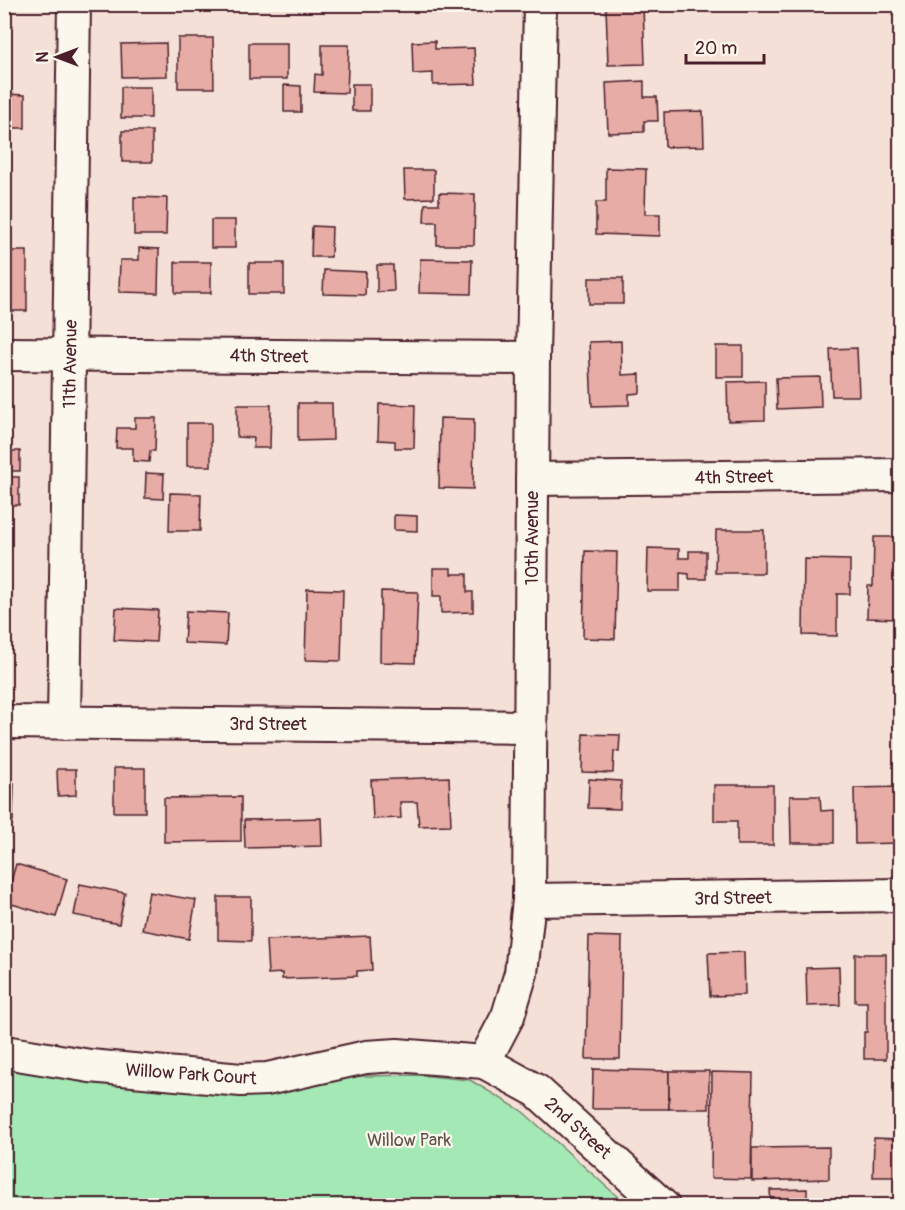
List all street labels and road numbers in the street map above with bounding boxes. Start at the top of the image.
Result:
street label: 11th Avenue [58,319,83,409]
street label: 4th Street [229,344,309,369]
street label: 4th Street [694,465,774,490]
street label: 10th Avenue [521,491,544,585]
street label: 3rd Street [229,713,308,736]
street label: 3rd Street [694,886,773,911]
street label: Willow Park Court [125,1058,258,1091]
street label: 2nd Street [540,1092,616,1165]

